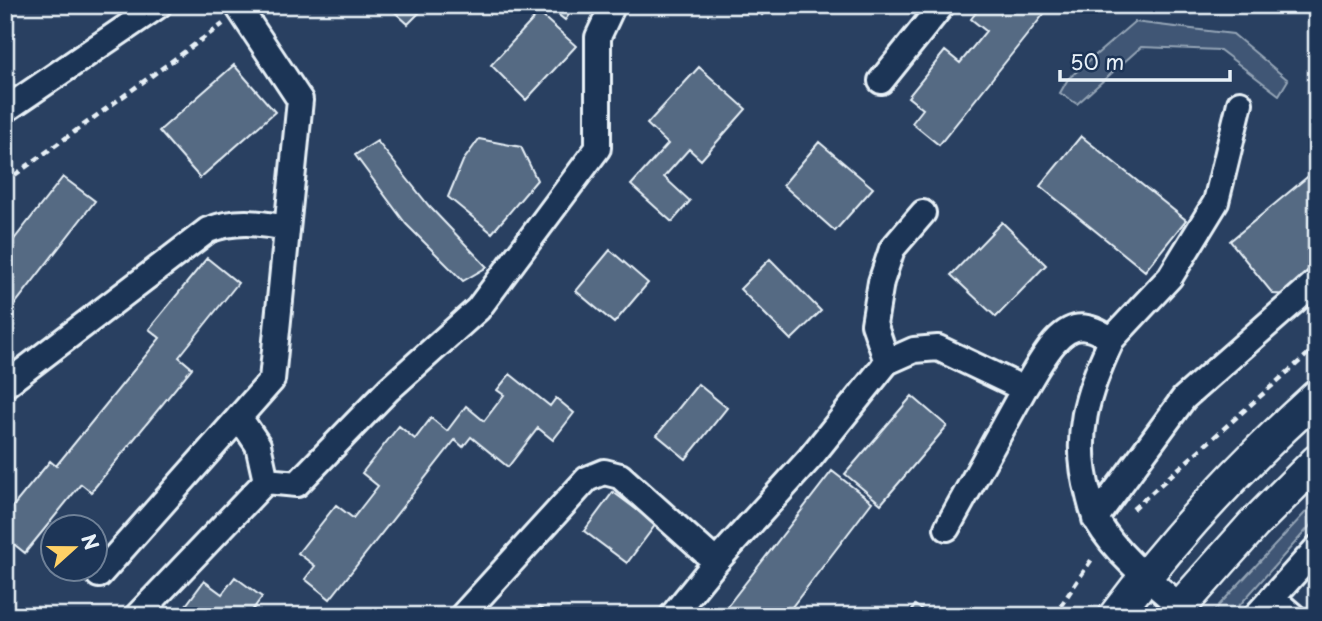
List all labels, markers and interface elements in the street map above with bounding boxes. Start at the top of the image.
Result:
scale bar [1060,38,1229,82]
text: 50 m [1070,45,1124,77]
north arrow [38,512,108,582]
text: N [75,530,107,554]

